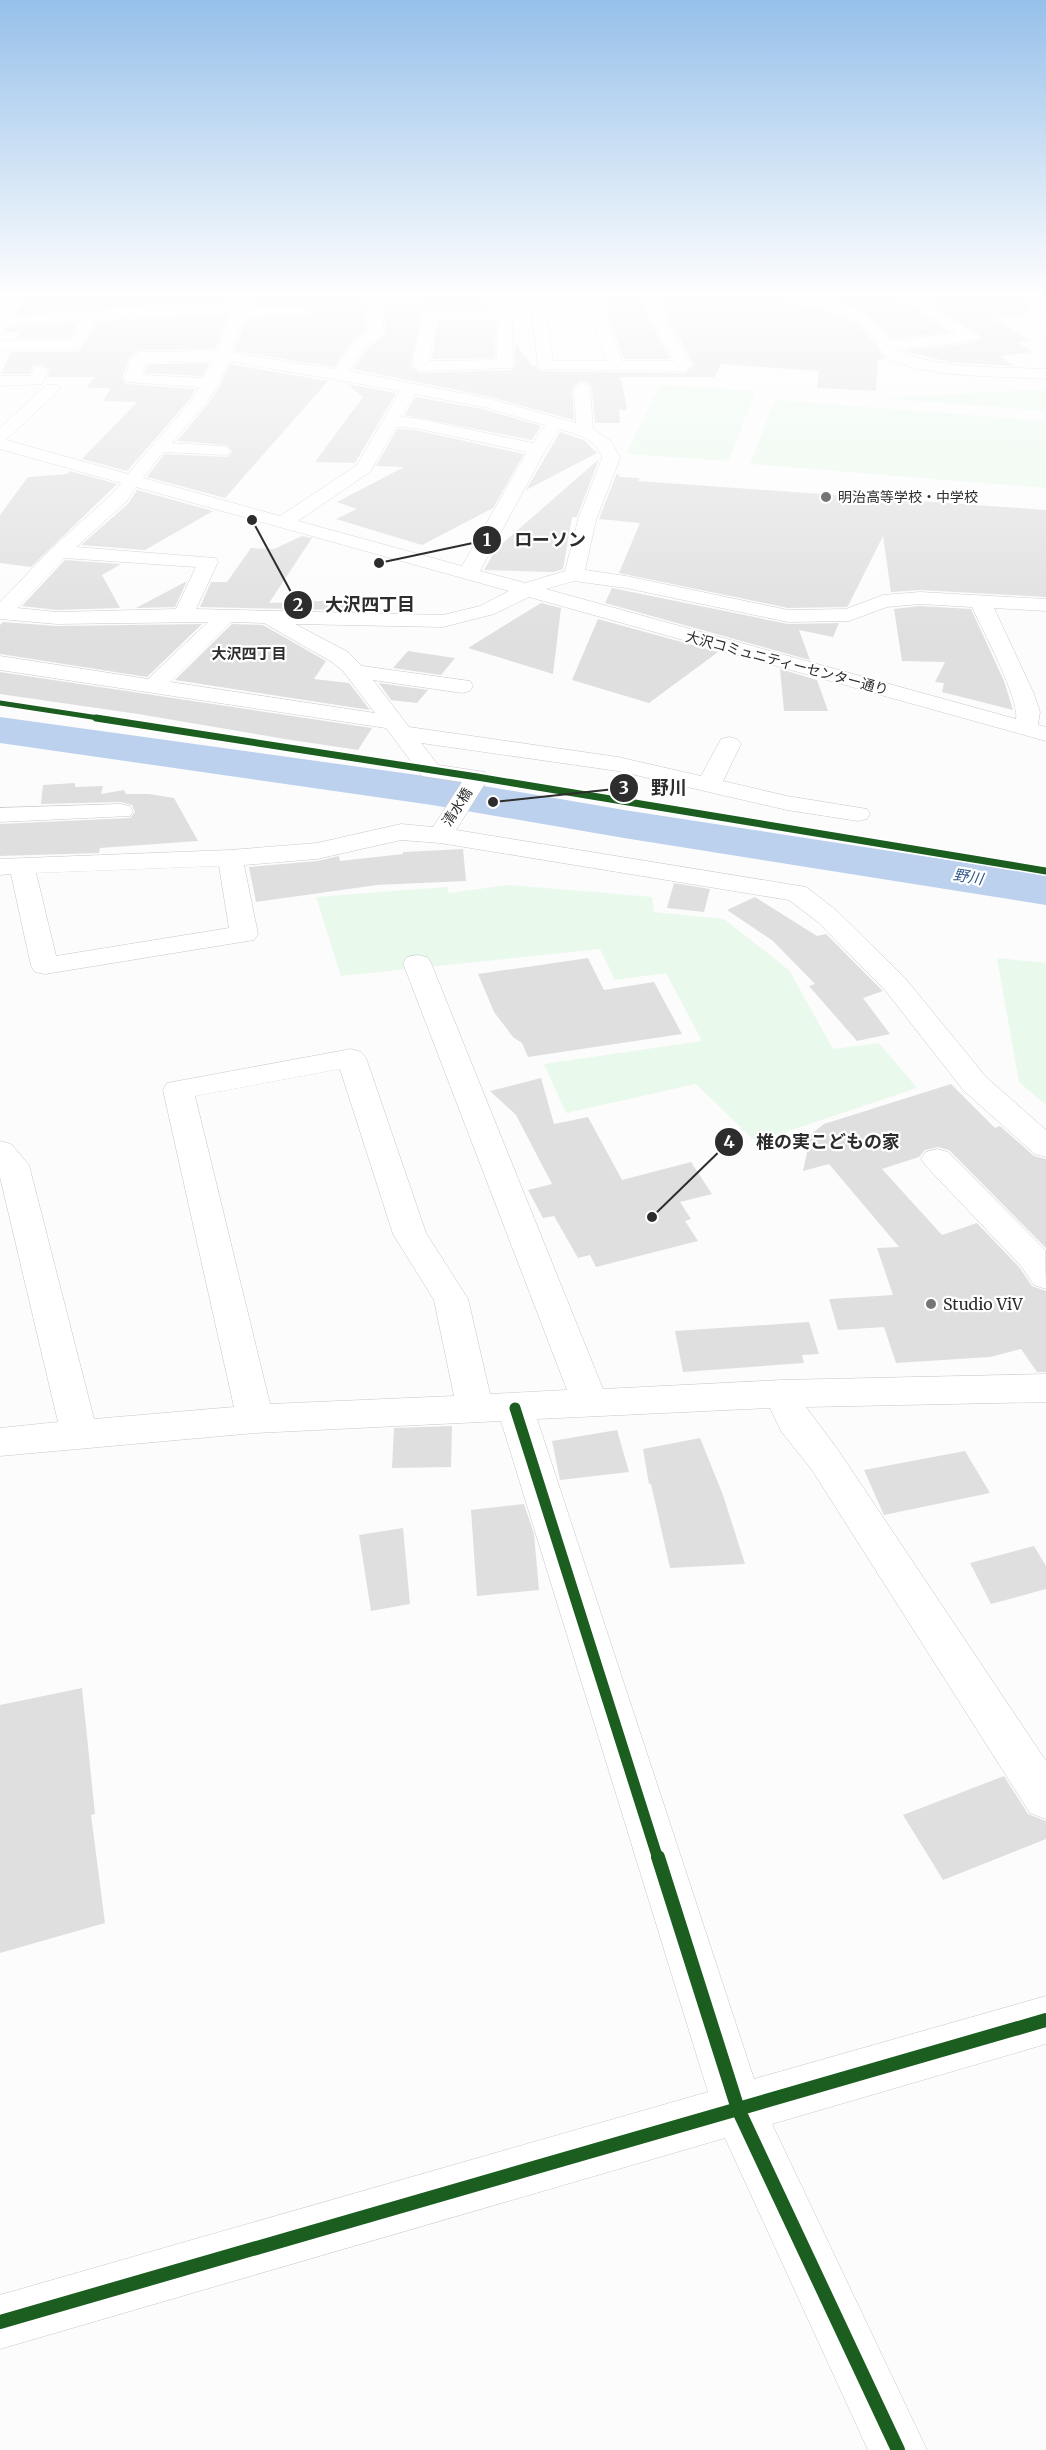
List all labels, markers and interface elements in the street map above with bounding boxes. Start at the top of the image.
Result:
place label: 明治高等学校・中学校 [838,488,978,506]
marker: 明治高等学校・中学校 [819,490,833,504]
callout: ローソン [472,522,598,558]
text: 1 [483,528,491,551]
text: ローソン [514,528,586,551]
callout: 大沢四丁目 [283,587,427,623]
text: 2 [293,593,303,616]
text: 大沢四丁目 [325,593,415,616]
street label: 大沢コミュニティーセンター通り [684,627,890,699]
district label: 大沢四丁目 [211,644,287,663]
callout: 野川 [609,770,699,806]
text: 3 [619,776,629,799]
text: 野川 [651,776,687,799]
street label: 清水橋 [438,784,476,830]
water label: 野川 [952,865,986,889]
callout: 椎の実こどもの家 [714,1124,912,1160]
text: 4 [723,1130,735,1153]
text: 椎の実こどもの家 [756,1130,900,1153]
place label: Studio ViV [943,1294,1023,1314]
marker: Studio ViV [924,1297,938,1311]

